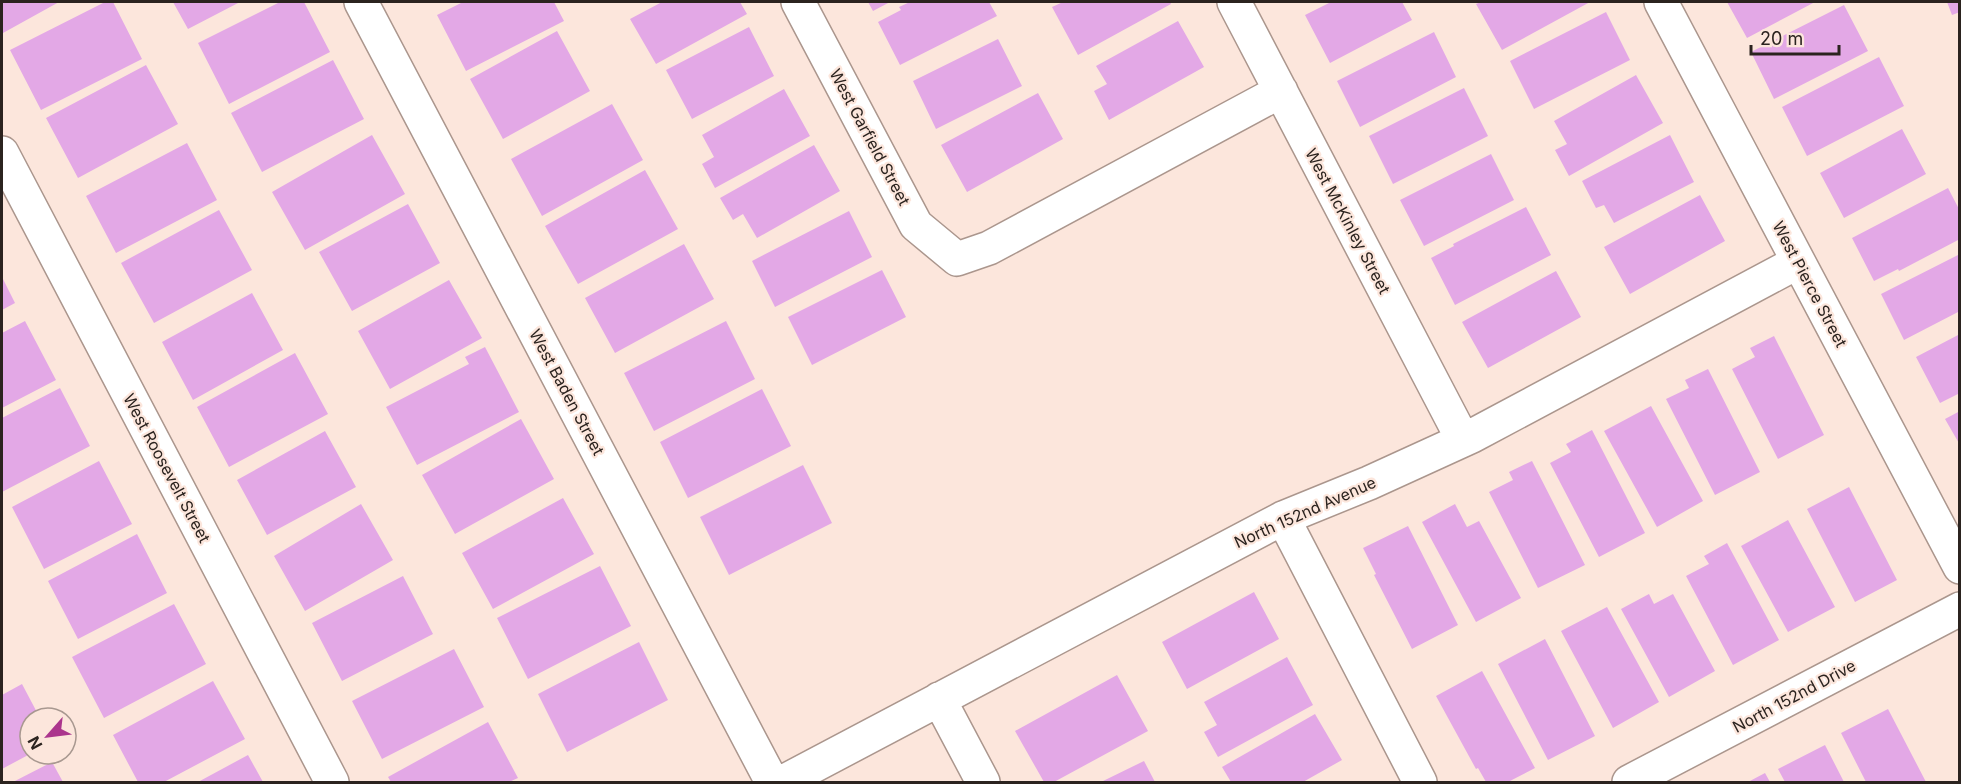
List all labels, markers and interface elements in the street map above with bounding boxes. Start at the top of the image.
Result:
scale bar [1751,18,1840,56]
text: 20 m [1760,28,1803,49]
street label: West Garfield Street [825,65,915,209]
street label: West McKinley Street [1301,145,1395,297]
street label: West Pierce Street [1768,218,1852,350]
street label: West Baden Street [525,325,609,459]
street label: West Roosevelt Street [119,390,215,546]
street label: North 152nd Avenue [1231,472,1379,552]
street label: North 152nd Drive [1729,655,1859,737]
north arrow [18,706,78,766]
text: N [23,733,46,753]

